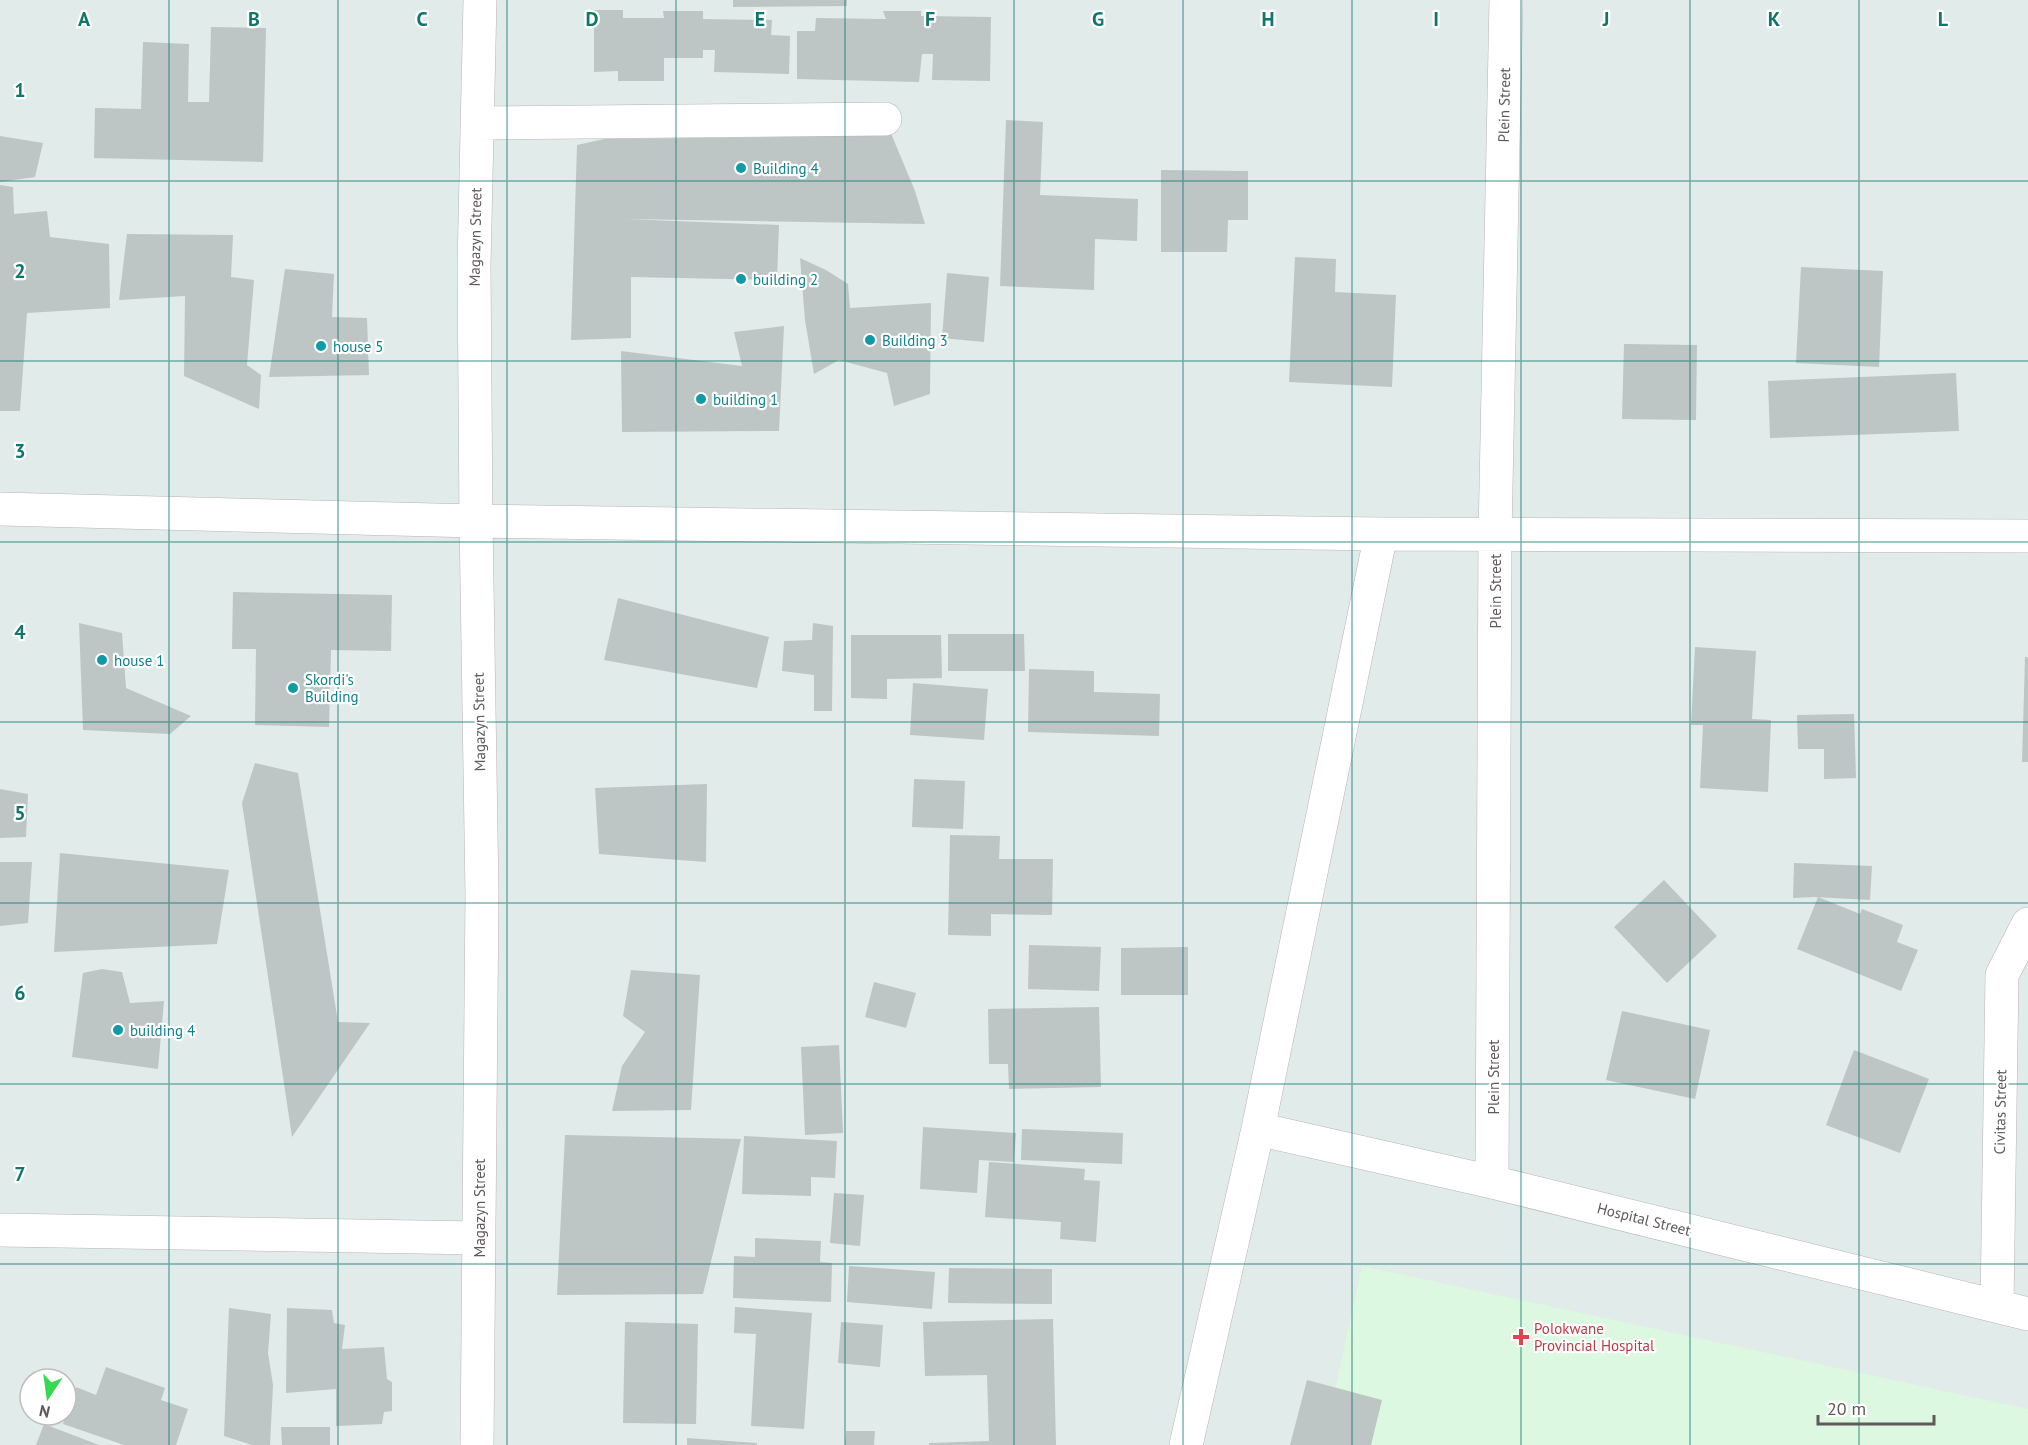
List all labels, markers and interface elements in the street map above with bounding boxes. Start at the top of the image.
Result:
text: A [78,6,91,32]
text: B [248,6,260,32]
text: C [416,6,428,32]
text: D [586,6,599,32]
text: E [755,6,765,32]
text: F [925,6,935,32]
text: G [1092,6,1104,32]
text: H [1261,6,1275,32]
text: I [1433,6,1439,32]
text: J [1602,6,1609,32]
text: K [1768,6,1781,32]
text: L [1938,6,1949,32]
street label: Plein Street [1494,67,1514,143]
text: 1 [14,77,26,103]
place label: Building 4 [753,159,819,178]
marker: Building 4 [734,161,748,175]
street label: Magazyn Street [465,187,485,287]
text: 2 [14,258,26,284]
place label: building 2 [753,270,818,289]
marker: building 2 [734,272,748,286]
place label: Building 3 [882,331,948,350]
marker: Building 3 [863,333,877,347]
place label: house 5 [333,337,383,356]
marker: house 5 [314,339,328,353]
place label: building 1 [713,390,778,409]
marker: building 1 [694,392,708,406]
text: 3 [14,438,26,464]
street label: Plein Street [1486,554,1505,628]
text: 4 [14,619,26,645]
place label: house 1 [114,651,164,670]
marker: house 1 [95,653,109,667]
place label: Skordi's Building [305,670,359,706]
street label: Magazyn Street [469,672,489,772]
marker: Skordi's Building [286,681,300,695]
text: 5 [14,800,26,826]
text: 6 [14,980,26,1006]
place label: building 4 [130,1021,195,1040]
marker: building 4 [111,1023,125,1037]
street label: Plein Street [1484,1040,1503,1114]
street label: Civitas Street [1990,1069,2010,1155]
street label: Magazyn Street [470,1159,489,1257]
text: 7 [14,1161,26,1187]
street label: Hospital Street [1595,1198,1693,1240]
place label: Polokwane Provincial Hospital [1534,1319,1655,1355]
marker: Polokwane Provincial Hospital [1512,1328,1530,1346]
north arrow [18,1367,78,1427]
scale bar [1818,1388,1934,1426]
text: 20 m [1827,1397,1866,1420]
text: N [37,1401,52,1423]

